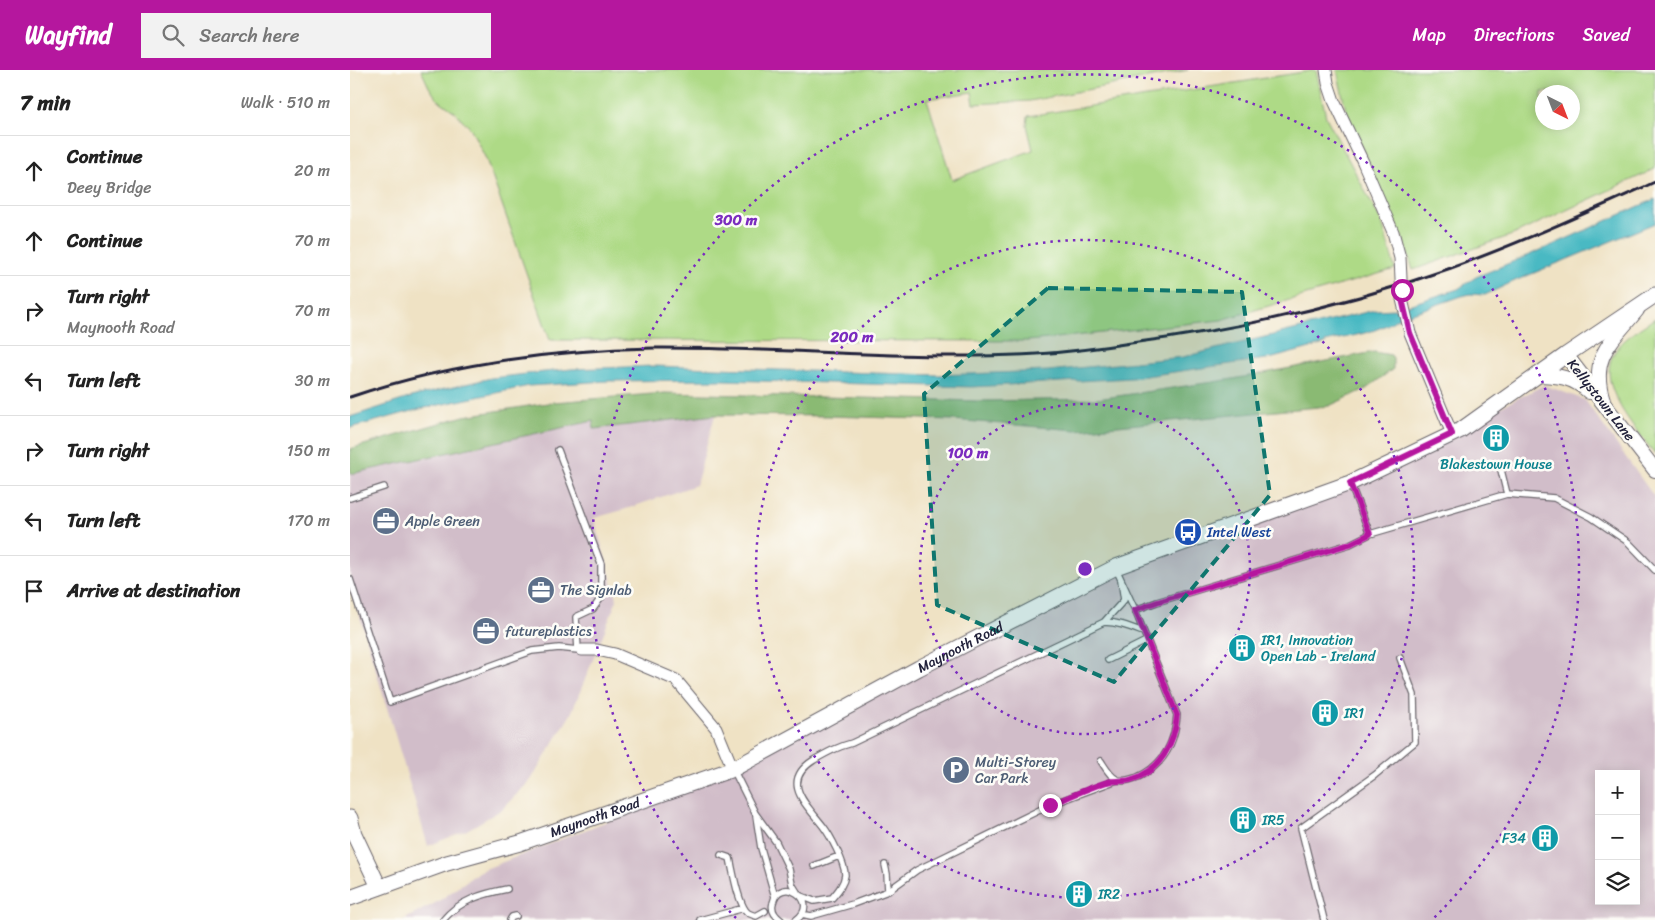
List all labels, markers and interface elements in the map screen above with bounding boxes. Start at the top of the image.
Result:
search box [141,13,491,58]
text: Wayfind [25,14,111,56]
text: Search here [199,19,299,52]
text: Map [1413,19,1446,51]
text: Directions [1474,19,1555,51]
text: Saved [1583,19,1630,51]
icon: search [159,21,187,49]
text: 7 min [20,84,71,122]
north arrow [1535,85,1580,130]
text: Walk · 510 m [241,88,330,117]
text: Continue [67,140,143,173]
text: 20 m [294,156,330,185]
icon: ahead [20,157,48,185]
text: Deey Bridge [67,173,151,202]
text: 300 m [714,207,758,233]
text: Continue [67,224,143,257]
text: 70 m [294,226,330,255]
icon: ahead [20,227,48,255]
route start [1391,279,1414,302]
text: Turn right [67,280,149,313]
text: 70 m [294,296,330,325]
icon: right [20,297,48,325]
text: Maynooth Road [67,313,174,342]
text: 200 m [829,324,874,350]
street label: Kellystown Lane [1560,353,1642,447]
text: Turn left [67,364,140,397]
text: 30 m [295,366,330,395]
icon: left [20,367,48,395]
building icon: Blakestown House [1481,423,1511,453]
text: Turn right [67,434,149,467]
text: 150 m [287,436,330,465]
icon: right [20,437,48,465]
text: 100 m [948,440,989,466]
place label: Blakestown House [1440,452,1552,477]
text: Turn left [67,504,140,537]
text: 170 m [287,506,330,535]
office icon: Apple Green [371,506,401,536]
icon: left [20,507,48,535]
place label: Apple Green [404,509,480,534]
bus stop icon: Intel West [1173,517,1203,547]
place label: Intel West [1206,520,1272,545]
centre of rings [1076,560,1094,578]
text: Arrive at destination [67,574,240,607]
office icon: The Signlab [526,575,556,605]
icon: arrive [20,577,48,605]
place label: The Signlab [560,578,632,603]
street label: Maynooth Road [912,614,1009,680]
office icon: futureplastics [471,616,501,646]
place label: futureplastics [505,619,592,644]
place label: IR1, Innovation Open Lab - Ireland [1260,628,1377,669]
building icon: IR1, Innovation Open Lab - Ireland [1227,633,1257,663]
building icon: IR1 [1310,698,1340,728]
place label: IR1 [1343,701,1364,726]
place label: Multi-Storey Car Park [975,750,1057,791]
parking icon: Multi-Storey Car Park [941,755,971,785]
map controls [1595,770,1640,905]
button: + [1595,770,1640,815]
street label: Maynooth Road [546,789,645,844]
route end [1039,794,1062,817]
building icon: IR5 [1228,805,1258,835]
place label: IR5 [1261,808,1285,833]
button: − [1595,815,1640,860]
building icon: F34 [1530,823,1560,853]
place label: F34 [1502,826,1526,851]
button: layers [1595,860,1640,905]
building icon: IR2 [1064,879,1094,909]
place label: IR2 [1097,882,1120,907]

